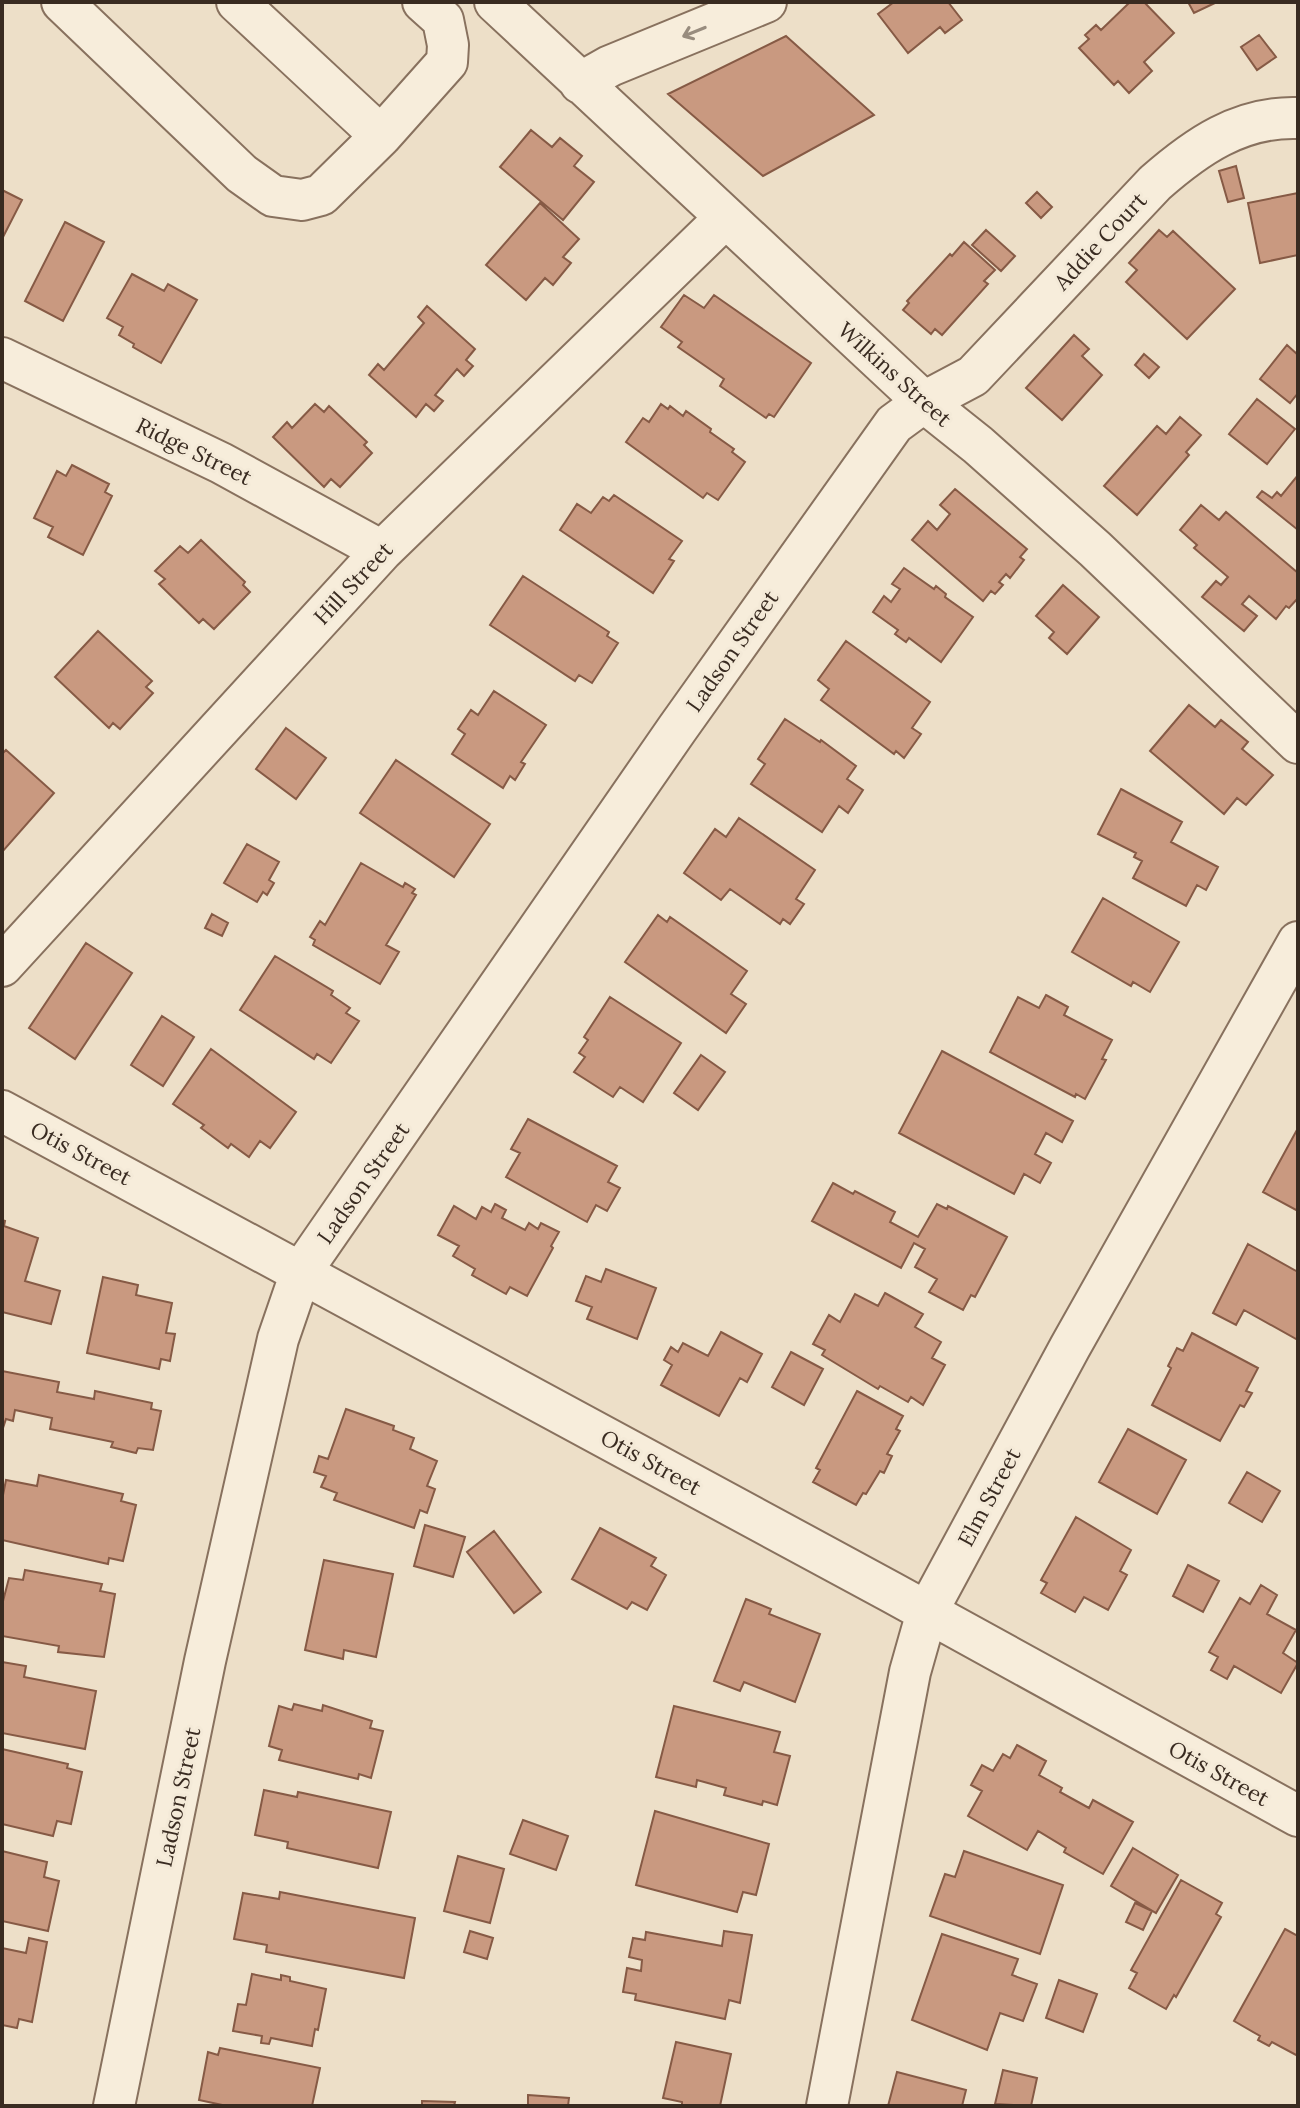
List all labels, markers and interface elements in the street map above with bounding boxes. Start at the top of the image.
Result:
one-way arrow [682,25,707,40]
street label: Addie Court [1047,186,1153,296]
street label: Wilkins Street [832,316,958,433]
street label: Ridge Street [132,411,257,491]
street label: Hill Street [308,535,399,630]
street label: Ladson Street [680,584,785,717]
street label: Otis Street [26,1115,137,1192]
street label: Ladson Street [311,1116,416,1249]
street label: Otis Street [596,1423,707,1501]
street label: Elm Street [951,1443,1027,1551]
street label: Ladson Street [150,1724,207,1869]
street label: Otis Street [1164,1734,1275,1812]

